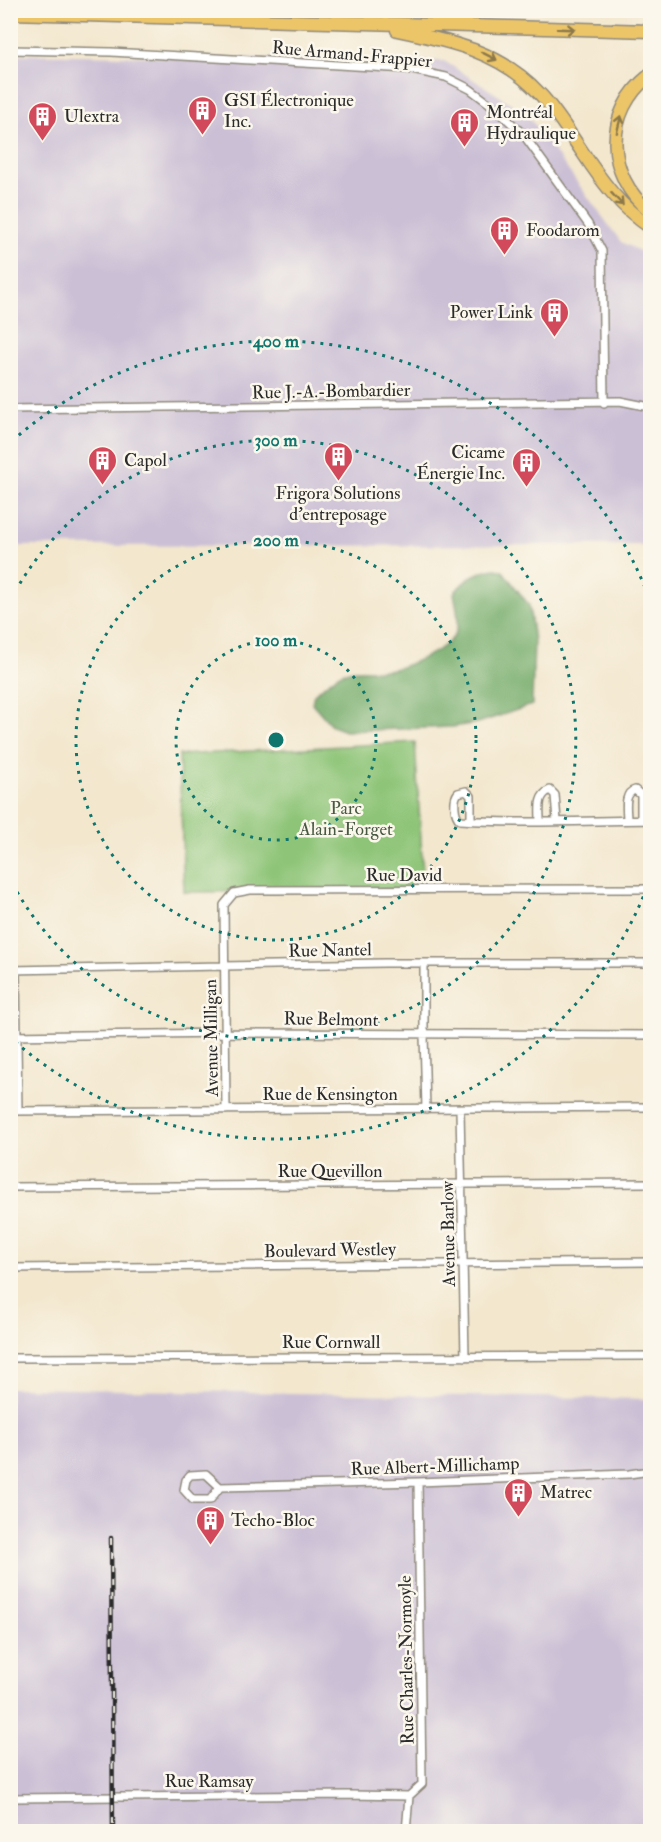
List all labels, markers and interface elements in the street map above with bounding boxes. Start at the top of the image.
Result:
one-way arrow [555,23,575,35]
street label: Rue Armand-Frappier [271,36,433,73]
one-way arrow [479,51,497,62]
place label: GSI Électronique Inc. [224,89,354,133]
building icon: GSI Électronique Inc. [187,94,219,136]
building icon: Ulextra [27,100,59,142]
place label: Montréal Hydraulique [486,101,577,145]
place label: Ulextra [64,105,120,128]
building icon: Montréal Hydraulique [449,106,481,148]
one-way arrow [613,114,625,133]
one-way arrow [610,192,624,207]
building icon: Foodarom [489,214,521,256]
place label: Foodarom [526,219,600,242]
building icon: Power Link [538,296,570,338]
place label: Power Link [450,301,533,324]
text: 400 m [252,330,300,353]
street label: Rue J.-A.-Bombardier [251,379,411,404]
text: 300 m [254,429,299,452]
building icon: Frigora Solutions d'entreposage [322,440,354,482]
place label: Cicame Énergie Inc. [416,441,505,485]
building icon: Capol [87,444,119,486]
building icon: Cicame Énergie Inc. [510,446,542,488]
place label: Capol [124,449,167,472]
place label: Frigora Solutions d'entreposage [276,482,400,526]
text: 200 m [253,529,300,552]
text: 100 m [255,629,298,652]
centre of rings [266,730,286,750]
park label: Parc Alain-Forget [298,797,393,841]
street label: Rue David [366,864,442,887]
street label: Rue Nantel [288,938,372,963]
street label: Avenue Milligan [199,979,224,1098]
street label: Rue Belmont [283,1007,379,1032]
street label: Rue de Kensington [262,1083,398,1106]
street label: Rue Quevillon [278,1160,382,1183]
street label: Avenue Barlow [436,1180,461,1288]
street label: Boulevard Westley [264,1238,397,1263]
street label: Rue Cornwall [282,1331,381,1354]
street label: Rue Albert-Millichamp [350,1452,520,1481]
building icon: Matrec [503,1476,535,1518]
place label: Matrec [540,1481,592,1504]
building icon: Techo-Bloc [194,1504,226,1546]
place label: Techo-Bloc [231,1509,315,1532]
street label: Rue Charles-Normoyle [394,1575,419,1745]
street label: Rue Ramsay [165,1770,255,1793]

